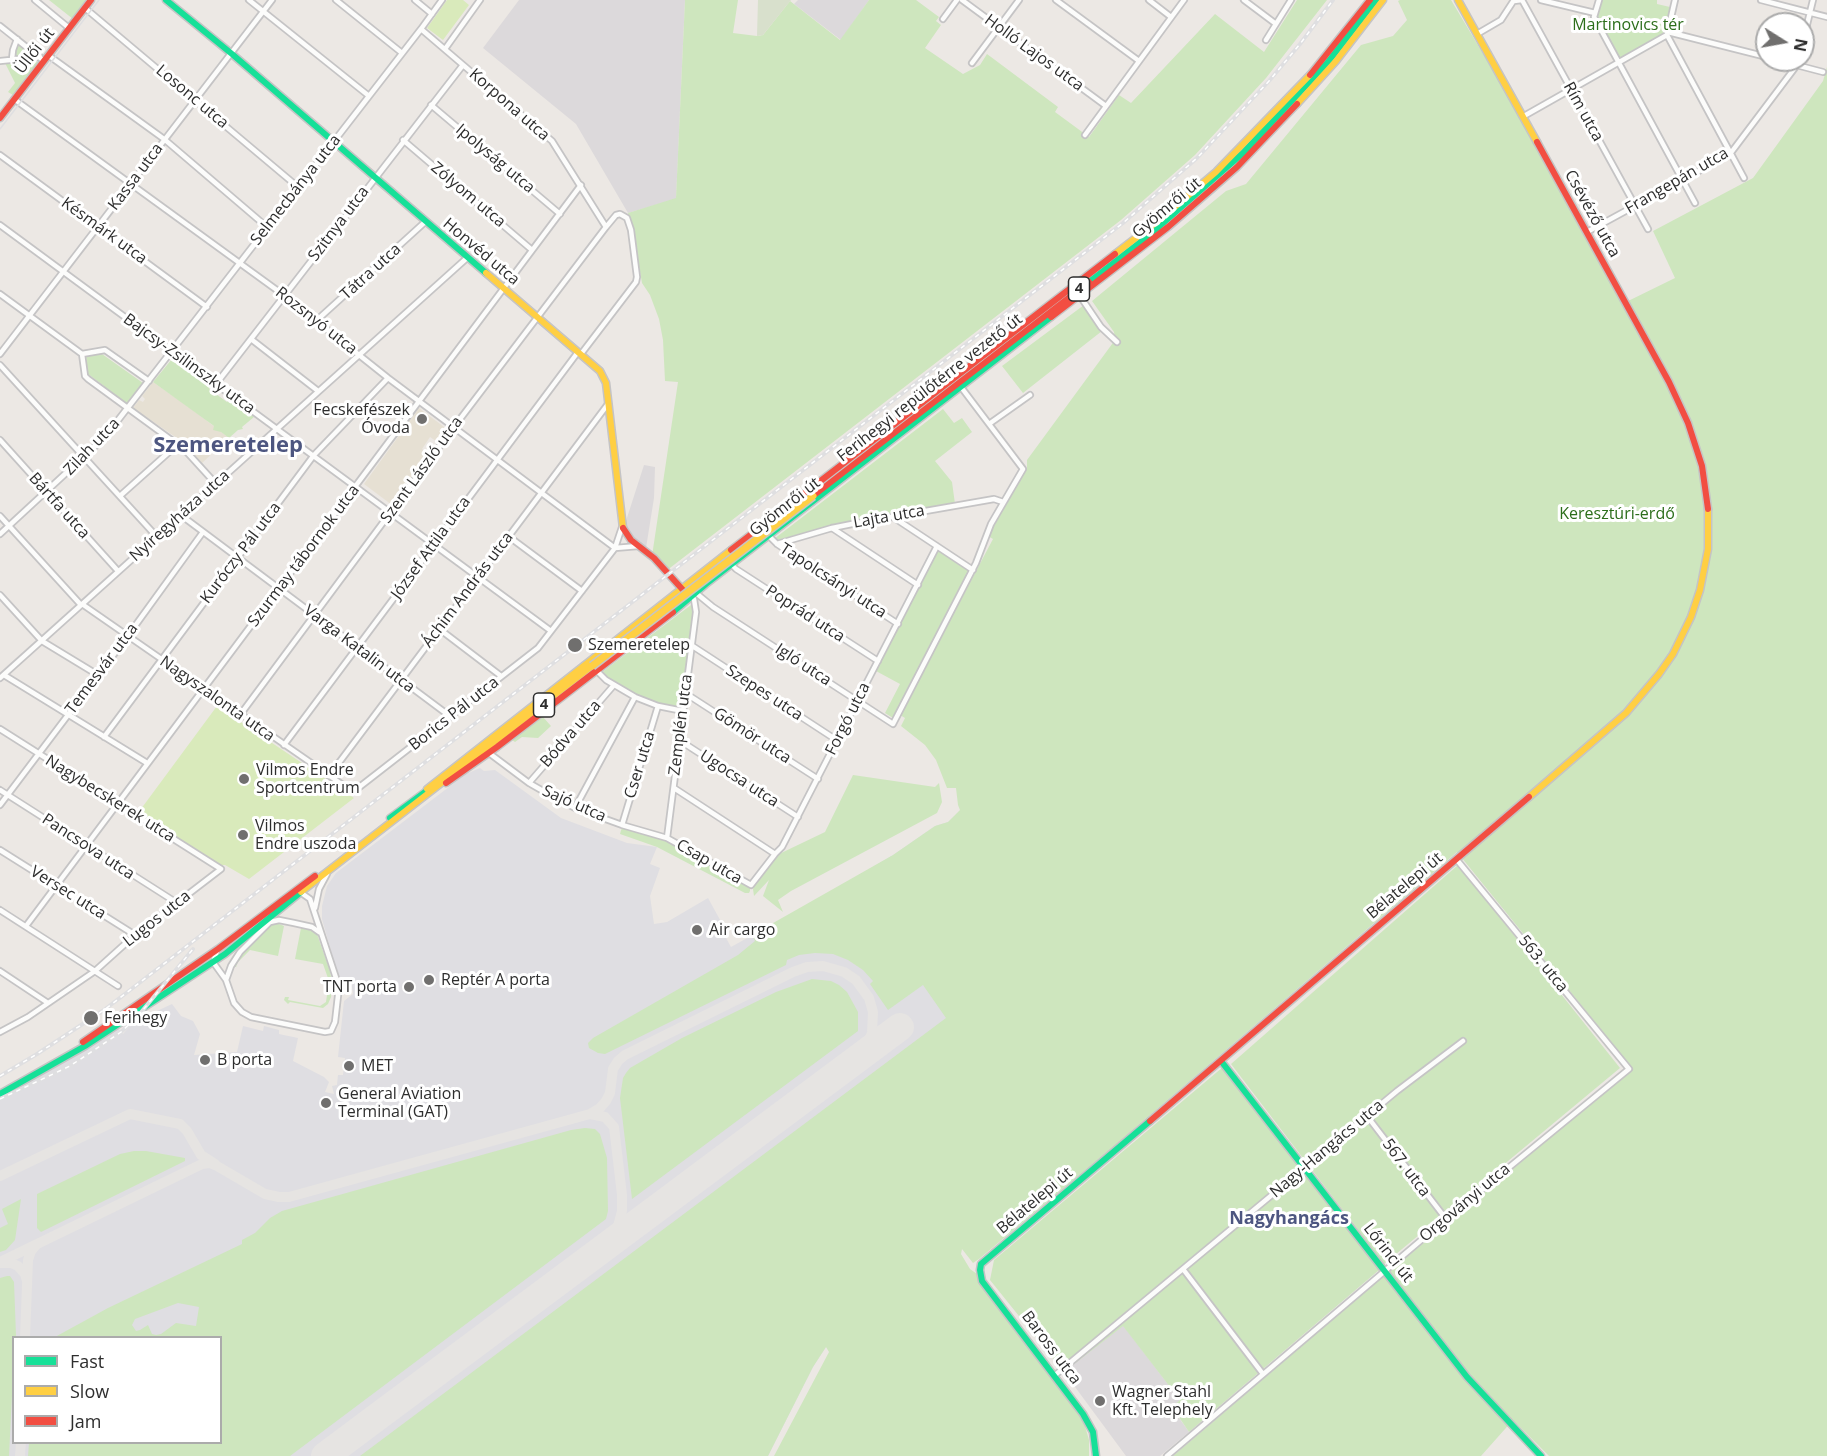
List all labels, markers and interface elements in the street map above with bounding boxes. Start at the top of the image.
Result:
street label: Holló Lajos utca [981,11,1087,95]
north arrow [1755,12,1815,72]
park label: Martinovics tér [1572,15,1684,35]
street label: Üllői út [11,24,59,78]
text: N [1789,37,1813,54]
street label: Losonc utca [152,61,232,133]
street label: Korpona utca [465,65,553,145]
street label: Rím utca [1559,79,1607,145]
street label: Ipolyság utca [452,120,538,198]
street label: Selmecbánya utca [247,131,345,249]
street label: Kassa utca [105,140,167,214]
street label: Frangepán utca [1622,144,1732,218]
street label: Zólyom utca [427,158,509,232]
street label: Csévéző utca [1560,167,1624,261]
street label: Gyömrői út [1129,174,1205,242]
street label: Szitnya utca [305,183,373,265]
street label: Késmárk utca [57,193,151,269]
street label: Honvéd utca [439,214,523,290]
street label: Tátra utca [337,240,405,304]
road number: 4 [1068,277,1090,301]
street label: Rozsnyó utca [271,283,361,359]
street label: Bajcsy-Zsilinszky utca [119,310,259,418]
street label: Ferihegyi repülőtérre vezető út [834,310,1026,466]
place label: Fecskefészek Óvoda [313,400,410,438]
marker: Fecskefészek Óvoda [415,412,429,426]
street label: Szent László utca [377,413,467,527]
street label: Zilah utca [60,414,124,480]
district label: Szemeretelep [153,433,303,459]
street label: Nyíregyháza utca [126,466,234,566]
street label: Bártfa utca [24,469,94,543]
street label: Gyömrői út [746,474,824,540]
street label: Szurmay tábornok utca [244,481,364,631]
street label: József Attila utca [387,493,475,603]
street label: Kuróczy Pál utca [197,499,285,607]
street label: Lajta utca [852,501,926,533]
park label: Keresztúri-erdő [1559,504,1675,524]
street label: Áchim András utca [418,528,518,652]
street label: Tapolcsányi utca [776,539,890,623]
street label: Poprád utca [762,581,848,647]
street label: Varga Katalin utca [300,601,418,697]
street label: Temesvár utca [62,620,142,718]
place label: Szemeretelep [588,635,690,655]
marker: Szemeretelep [566,636,584,654]
street label: Igló utca [771,640,835,690]
street label: Nagyszalonta utca [156,652,278,746]
street label: Szepes utca [722,661,806,725]
street label: Borics Pál utca [405,673,503,755]
street label: Zemplén utca [665,673,697,777]
street label: Forgó utca [822,679,874,759]
road number: 4 [534,693,554,717]
street label: Bódva utca [537,696,605,772]
street label: Gömör utca [710,704,794,768]
street label: Cser utca [621,729,659,801]
street label: Ugocsa utca [696,746,782,812]
street label: Nagybecskerek utca [42,751,178,847]
place label: Vilmos Endre Sportcentrum [256,760,360,798]
marker: Vilmos Endre Sportcentrum [237,772,251,786]
street label: Sajó utca [539,781,609,827]
street label: Pancsova utca [38,810,138,884]
place label: Vilmos Endre uszoda [255,816,356,854]
marker: Vilmos Endre uszoda [236,828,250,842]
street label: Csap utca [673,836,745,888]
street label: Bélatelepi út [1363,849,1447,923]
street label: Versec utca [27,862,109,924]
street label: Lugos utca [119,887,195,951]
place label: Air cargo [709,920,775,940]
marker: Air cargo [690,923,704,937]
street label: 563. utca [1514,932,1572,996]
place label: Reptér A porta [441,970,550,990]
marker: Reptér A porta [422,973,436,987]
place label: TNT porta [323,977,397,997]
marker: TNT porta [402,980,416,994]
place label: Ferihegy [104,1008,167,1028]
marker: Ferihegy [82,1009,100,1027]
place label: B porta [217,1050,272,1070]
marker: B porta [198,1053,212,1067]
place label: MET [361,1056,393,1076]
marker: MET [342,1059,356,1073]
place label: General Aviation Terminal (GAT) [338,1084,461,1122]
marker: General Aviation Terminal (GAT) [319,1096,333,1110]
street label: Nagy-Hangács utca [1266,1096,1388,1202]
street label: 567. utca [1378,1135,1434,1201]
street label: Orgoványi utca [1416,1160,1514,1246]
street label: Bélatelepi út [993,1164,1077,1238]
district label: Nagyhangács [1229,1208,1349,1230]
street label: Lőrinci út [1359,1220,1417,1286]
street label: Baross utca [1017,1308,1085,1388]
legend [12,1336,222,1444]
text: Fast [70,1349,104,1373]
text: Slow [70,1379,109,1403]
place label: Wagner Stahl Kft. Telephely [1112,1382,1213,1420]
marker: Wagner Stahl Kft. Telephely [1093,1394,1107,1408]
text: Jam [70,1409,102,1433]

